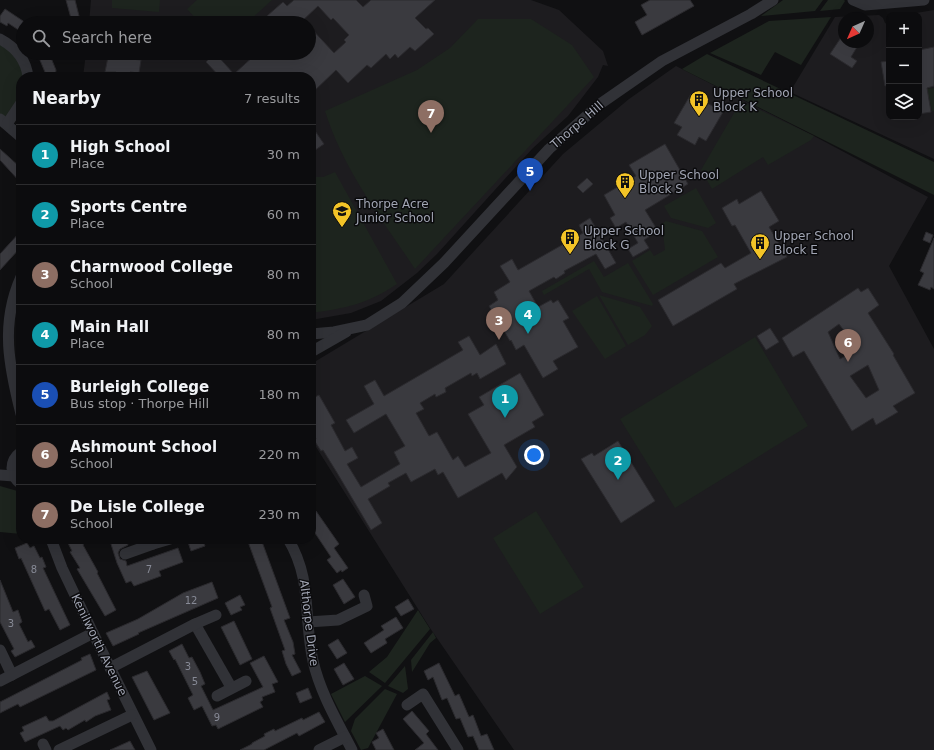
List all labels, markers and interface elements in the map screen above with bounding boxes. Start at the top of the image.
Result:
north arrow [838,12,874,48]
map controls [886,12,922,120]
button: + [886,12,922,48]
search box [16,16,316,60]
icon: search [30,27,52,49]
text: Search here [62,29,152,47]
button: − [886,48,922,84]
button: layers [886,84,922,120]
place label: Upper School Block K [713,86,793,114]
text: Nearby [32,88,101,108]
building icon: Upper School Block K [688,89,710,117]
text: 7 results [244,91,300,106]
street label: Thorpe Hill [547,98,606,152]
pin: 7 [418,100,444,133]
text: High School [70,138,170,156]
text: 1 [40,147,50,162]
text: 30 m [267,147,300,162]
text: Place [70,156,105,171]
pin: 5 [517,158,543,191]
place label: Upper School Block S [639,168,719,196]
building icon: Upper School Block S [614,171,636,199]
place label: Thorpe Acre Junior School [355,197,434,225]
text: Sports Centre [70,198,187,216]
school or university icon: Thorpe Acre Junior School [331,200,353,228]
text: 2 [40,207,50,222]
text: 60 m [267,207,300,222]
text: Place [70,216,105,231]
place label: Upper School Block G [584,224,664,252]
building icon: Upper School Block G [559,227,581,255]
place label: Upper School Block E [774,229,854,257]
building icon: Upper School Block E [749,232,771,260]
text: Charnwood College [70,258,233,276]
text: 3 [40,267,50,282]
text: 80 m [267,267,300,282]
text: School [70,276,113,291]
pin: 4 [515,301,541,334]
pin: 3 [486,307,512,340]
text: Main Hall [70,318,149,336]
text: 4 [40,327,50,342]
text: 80 m [267,327,300,342]
pin: 6 [835,329,861,362]
text: Place [70,336,105,351]
text: Burleigh College [70,378,209,396]
pin: 1 [492,385,518,418]
text: 5 [40,387,50,402]
text: 180 m [258,387,300,402]
text: Bus stop · Thorpe Hill [70,396,209,411]
text: Ashmount School [70,438,217,456]
your location [524,445,544,465]
text: 6 [40,447,50,462]
text: 220 m [258,447,300,462]
pin: 2 [605,447,631,480]
text: School [70,456,113,471]
text: De Lisle College [70,498,205,516]
text: 7 [40,507,50,522]
text: 230 m [258,507,300,522]
text: School [70,516,113,531]
house number: 8 [31,564,37,575]
house number: 7 [146,564,152,575]
street label: Althorpe Drive [297,579,321,667]
street label: Kenilworth Avenue [68,592,130,698]
house number: 12 [185,595,197,606]
house number: 3 [8,618,14,629]
house number: 3 [185,661,191,672]
house number: 5 [192,676,198,687]
house number: 9 [214,712,220,723]

